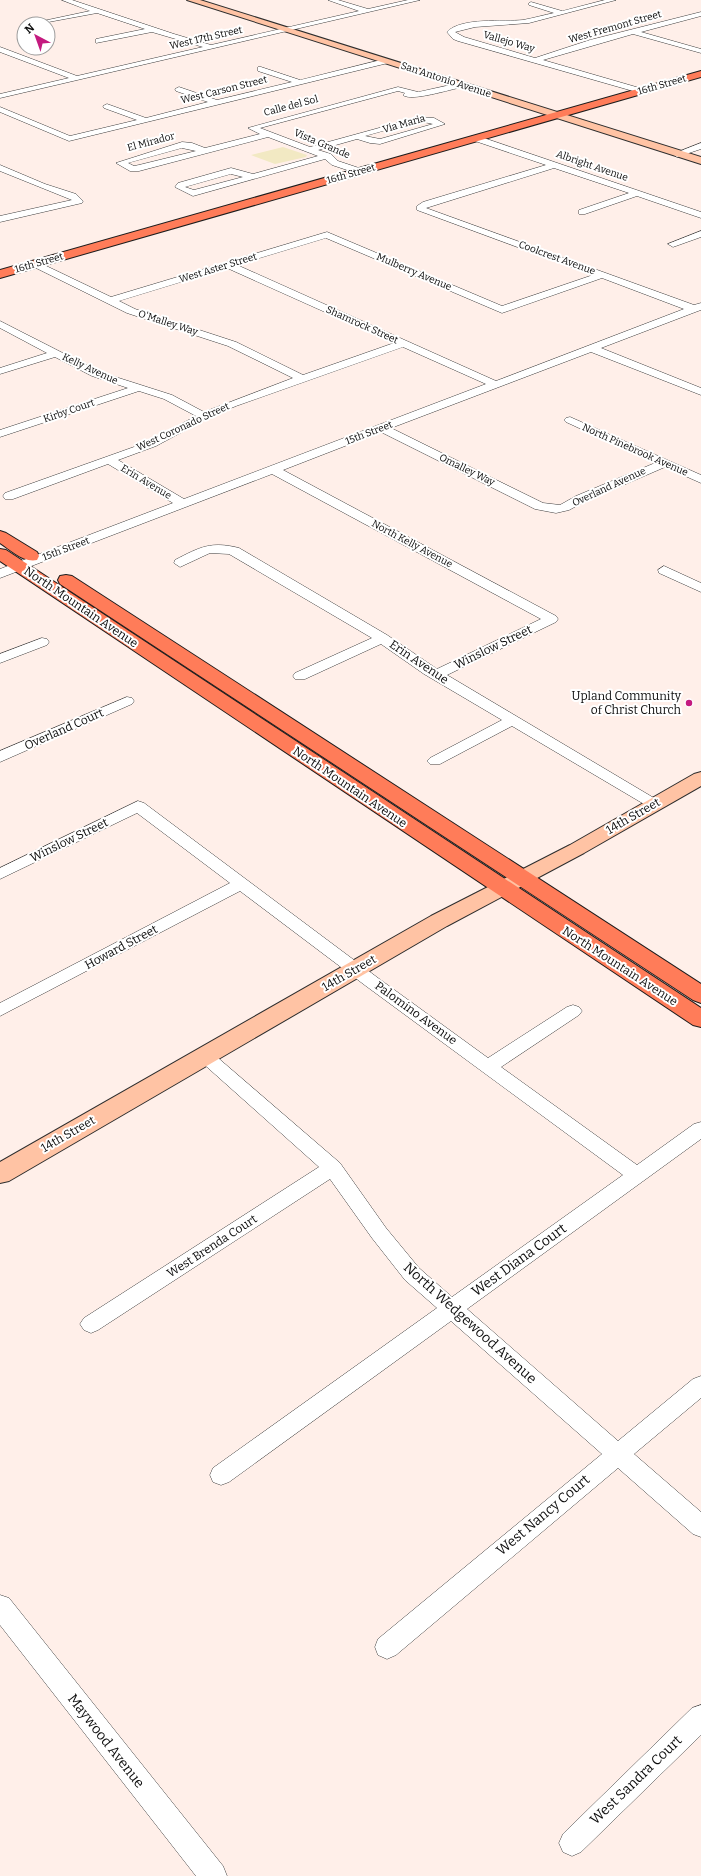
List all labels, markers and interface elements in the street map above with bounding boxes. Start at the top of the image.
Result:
street label: West Fremont Street [567,8,663,46]
north arrow [16,16,56,56]
text: N [22,21,38,37]
street label: West 17th Street [168,24,244,52]
street label: Vallejo Way [482,29,537,55]
street label: San Antonio Avenue [399,60,493,100]
street label: 16th Street [636,72,688,98]
street label: West Carson Street [180,73,269,107]
street label: Calle del Sol [263,93,320,119]
street label: Via Maria [381,112,427,136]
street label: Vista Grande [292,127,352,161]
street label: El Mirador [126,130,177,154]
street label: Albright Avenue [554,148,630,184]
street label: 16th Street [325,161,377,187]
street label: Coolcrest Avenue [517,239,597,277]
street label: 16th Street [13,250,65,276]
street label: West Aster Street [178,250,259,286]
street label: Mulberry Avenue [375,251,453,293]
street label: Shamrock Street [324,304,400,346]
street label: O'Malley Way [137,308,200,338]
street label: Kelly Avenue [60,351,120,387]
street label: Kirby Court [42,397,96,425]
street label: West Coronado Street [135,400,232,454]
street label: 15th Street [344,418,395,447]
street label: North Pinebrook Avenue [580,421,690,479]
street label: Omalley Way [437,451,497,489]
street label: Erin Avenue [119,462,173,502]
street label: Overland Avenue [570,465,648,509]
street label: North Kelly Avenue [370,518,454,570]
street label: 15th Street [41,534,92,563]
street label: North Mountain Avenue [21,564,141,650]
street label: Winslow Street [452,622,535,672]
street label: Erin Avenue [387,637,451,687]
place label: Upland Community of Christ Church [571,689,682,717]
marker: Upland Community of Christ Church [684,698,694,708]
street label: Overland Court [22,705,106,753]
street label: North Mountain Avenue [290,744,410,830]
street label: 14th Street [604,795,663,837]
street label: Winslow Street [28,815,111,865]
street label: Howard Street [82,922,160,972]
street label: North Mountain Avenue [560,923,680,1009]
street label: 14th Street [320,952,379,994]
street label: Palomino Avenue [372,979,460,1047]
street label: 14th Street [39,1113,98,1155]
street label: West Brenda Court [164,1211,260,1280]
street label: West Diana Court [468,1220,570,1300]
street label: North Wedgewood Avenue [400,1259,540,1387]
street label: West Nancy Court [493,1471,593,1559]
street label: Maywood Avenue [64,1691,148,1791]
street label: West Sandra Court [586,1732,686,1828]

